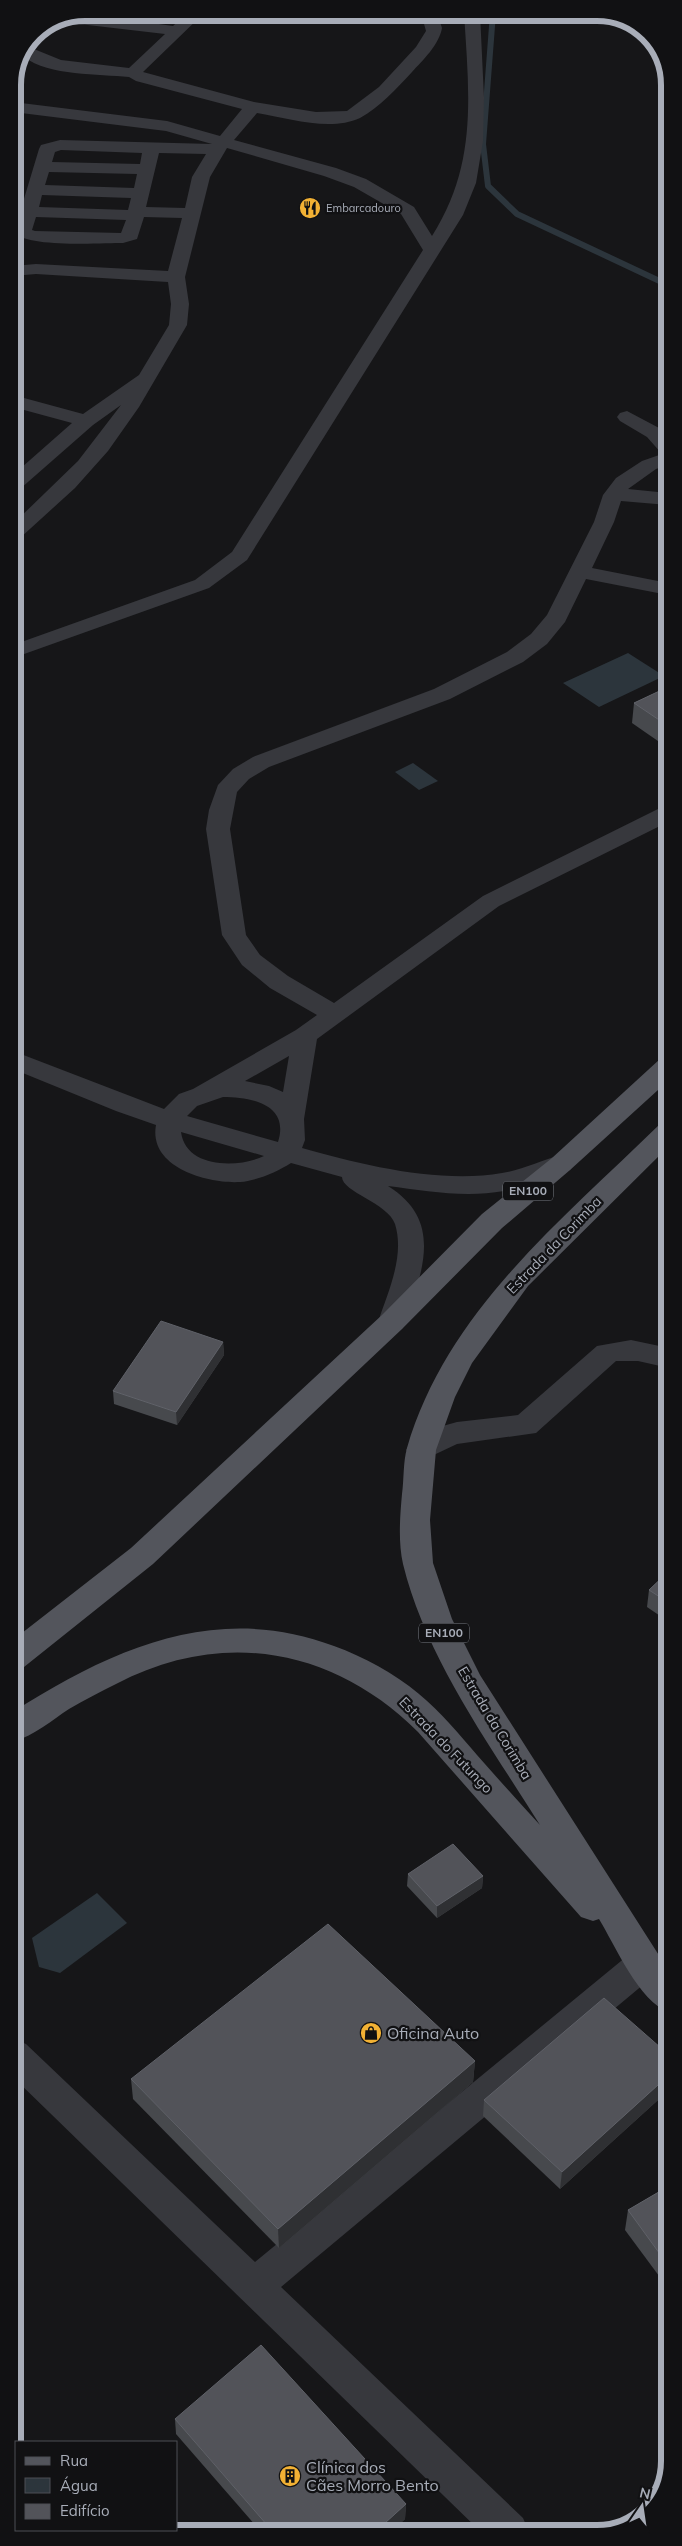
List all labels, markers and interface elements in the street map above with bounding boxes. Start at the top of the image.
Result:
restaurant icon: Embarcadouro [298,196,322,220]
place label: Embarcadouro [326,201,401,215]
road number: EN100 [503,1182,553,1200]
street label: Estrada da Corimba [503,1192,605,1298]
road number: EN100 [419,1624,469,1642]
street label: Estrada da Corimba [454,1663,536,1783]
street label: Estrada do Futungo [395,1693,497,1797]
shop icon: Oficina Auto [359,2021,383,2045]
place label: Oficina Auto [387,2023,479,2043]
legend [15,2441,178,2531]
text: Rua [60,2451,88,2470]
place label: Clínica dos Cães Morro Bento [306,2457,439,2495]
building icon: Clínica dos Cães Morro Bento [278,2464,302,2488]
text: Água [60,2476,98,2495]
north arrow [617,2481,667,2531]
text: N [638,2483,652,2503]
text: Edifício [60,2501,110,2520]

